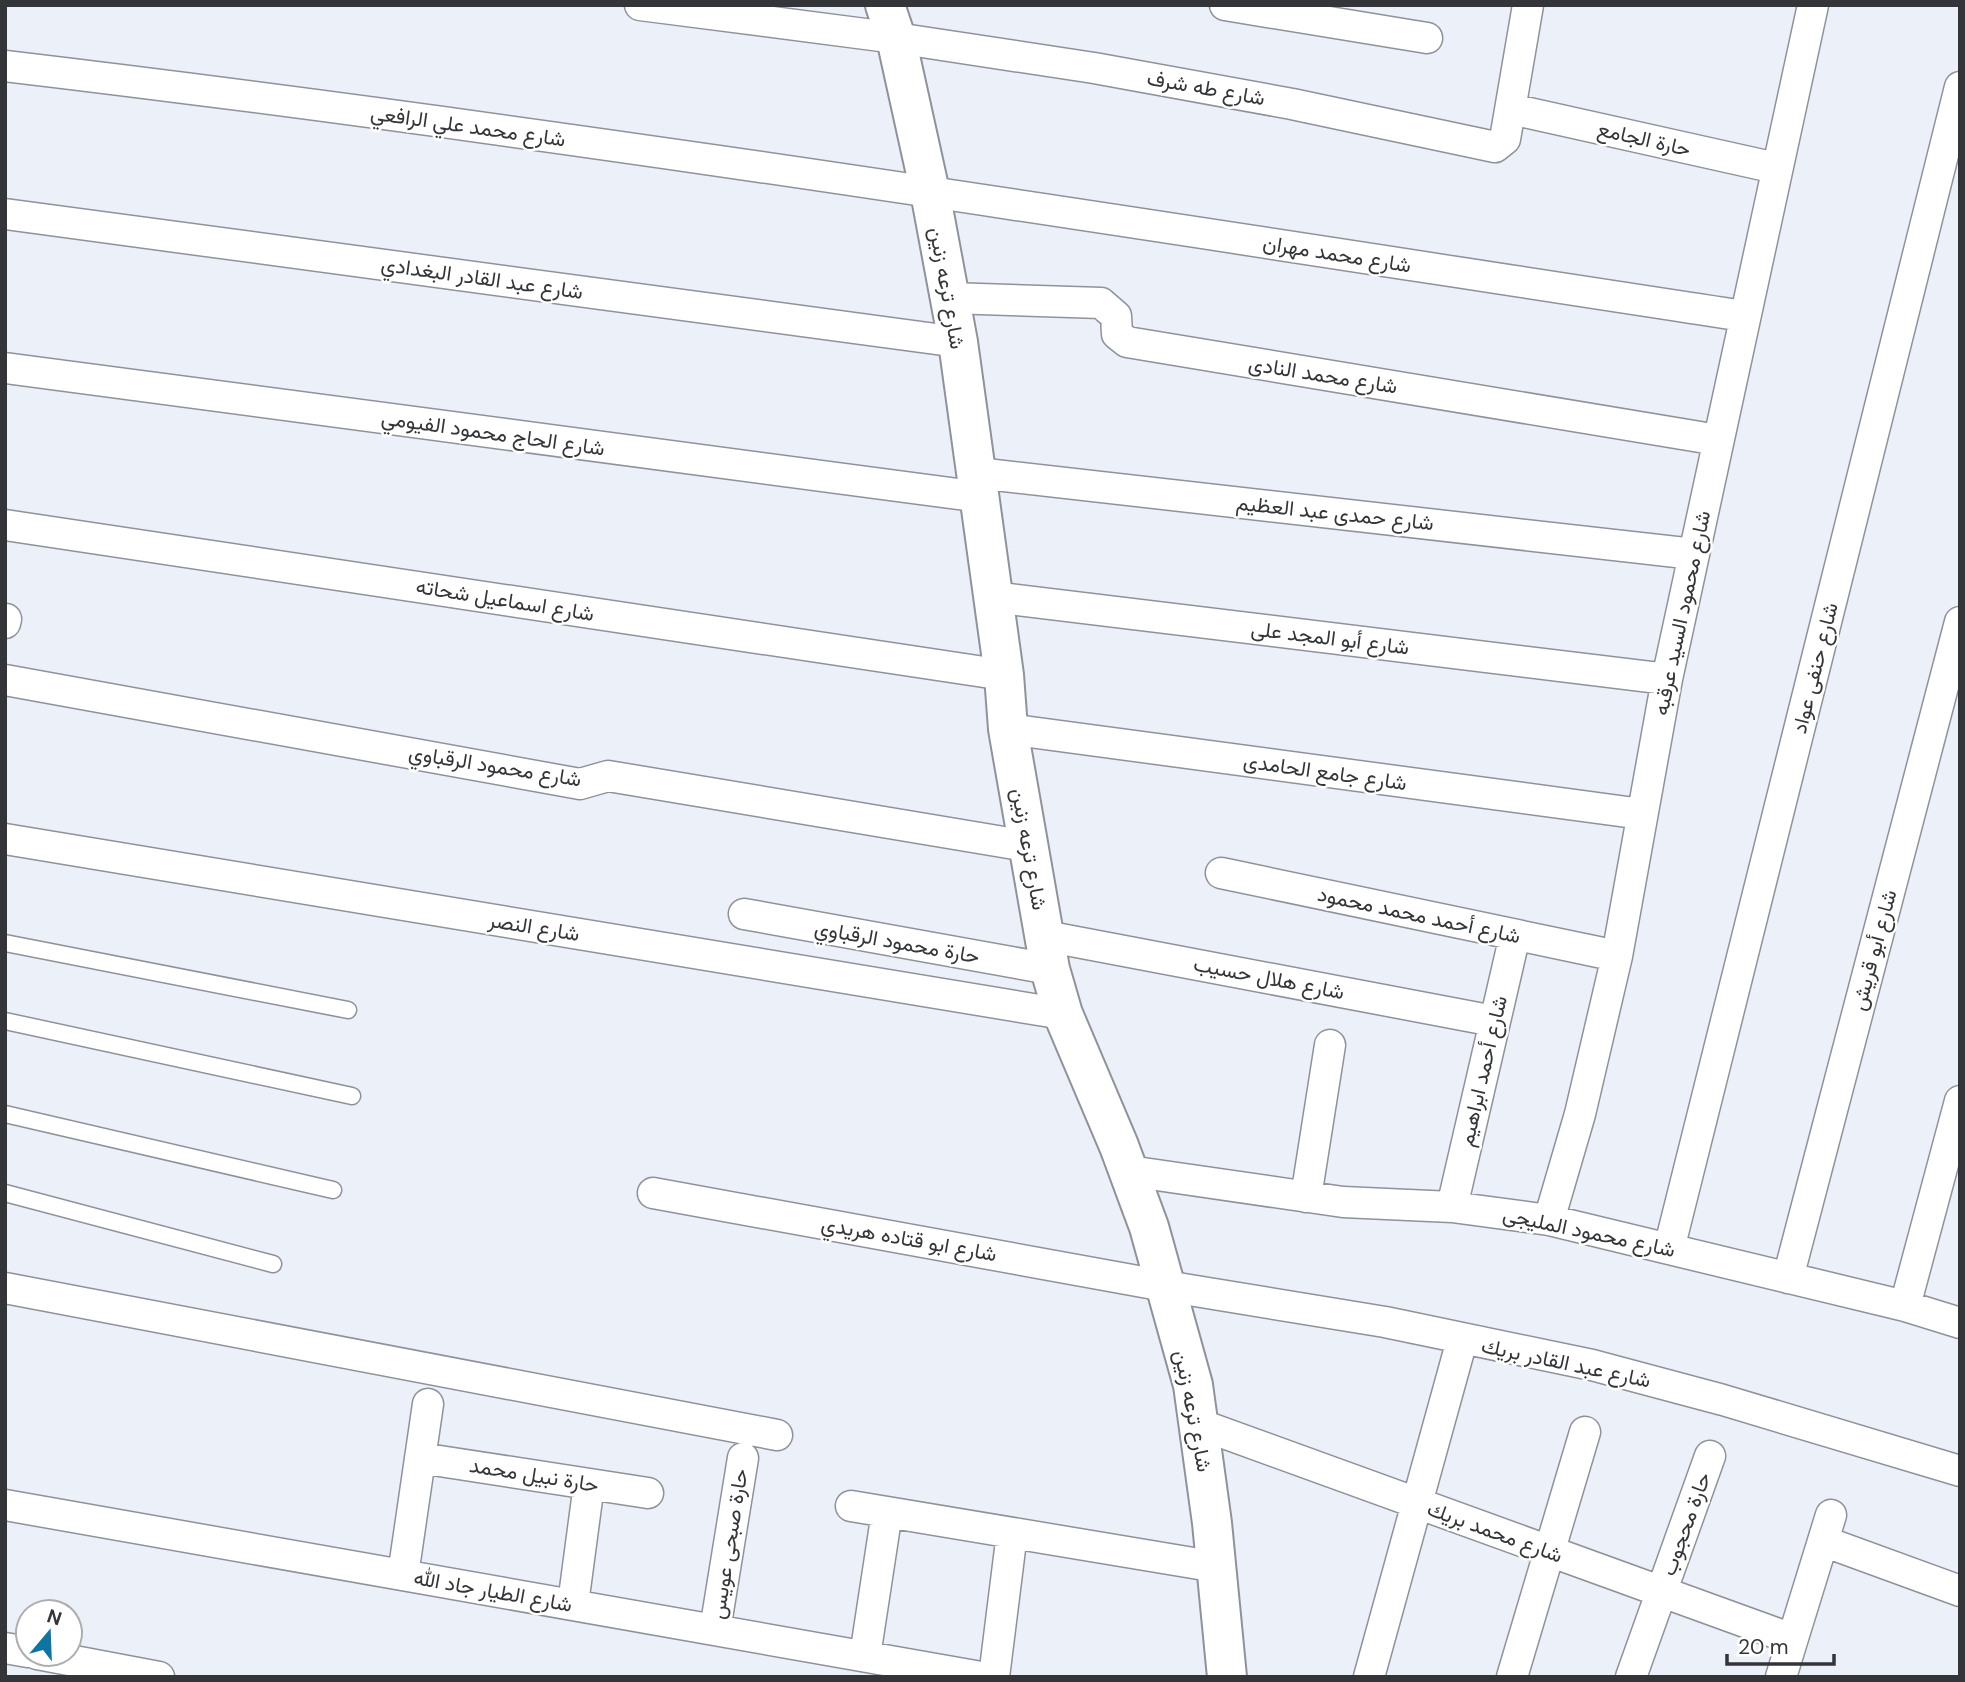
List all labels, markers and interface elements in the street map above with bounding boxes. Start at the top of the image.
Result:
street label: شارع طه شرف [1145,64,1267,112]
street label: شارع محمد علي الرافعي [368,98,567,157]
street label: حارة الجامع [1595,115,1693,163]
street label: شارع ترعه زنين [922,225,972,351]
street label: شارع محمد مهران [1261,228,1413,280]
street label: شارع عبد القادر البغدادي [379,250,585,309]
street label: شارع محمد النادى [1246,349,1400,401]
street label: شارع الحاج محمود الفيومي [379,403,607,466]
street label: شارع حمدى عبد العظيم [1235,489,1435,537]
street label: شارع محمود السيد عرقبه [1647,508,1717,718]
street label: شارع اسماعيل شحاته [414,572,596,628]
street label: شارع حنفى عواد [1785,600,1845,736]
street label: شارع أبو المجد على [1249,614,1411,662]
street label: شارع محمود الرقباوي [406,739,583,796]
street label: شارع جامع الحامدى [1242,747,1408,797]
street label: شارع ترعه زنين [1004,786,1054,912]
street label: شارع أحمد محمد محمود [1315,880,1523,950]
street label: شارع أبو قريش [1844,886,1904,1014]
street label: شارع النصر [485,906,582,948]
street label: حارة محمود الرقباوي [812,914,982,973]
street label: شارع هلال حسيب [1191,950,1347,1006]
street label: شارع أحمد ابراهيم [1452,993,1514,1149]
street label: شارع محمود المليجى [1500,1200,1678,1264]
street label: شارع ابو قتاده هريدي [819,1210,999,1271]
street label: شارع عبد القادر بريك [1479,1331,1653,1395]
street label: شارع ترعه زنين [1167,1348,1219,1474]
street label: حارة نبيل محمد [467,1451,601,1499]
street label: حارة صبحى عويس [703,1467,755,1621]
street label: حارة محجوب [1654,1468,1718,1580]
street label: شارع محمد بريك [1423,1495,1567,1569]
street label: شارع الطيار جاد الله [412,1563,574,1619]
north arrow [14,1598,84,1668]
text: N [44,1603,65,1631]
scale bar [1727,1622,1834,1666]
text: 20 m [1738,1633,1789,1661]

